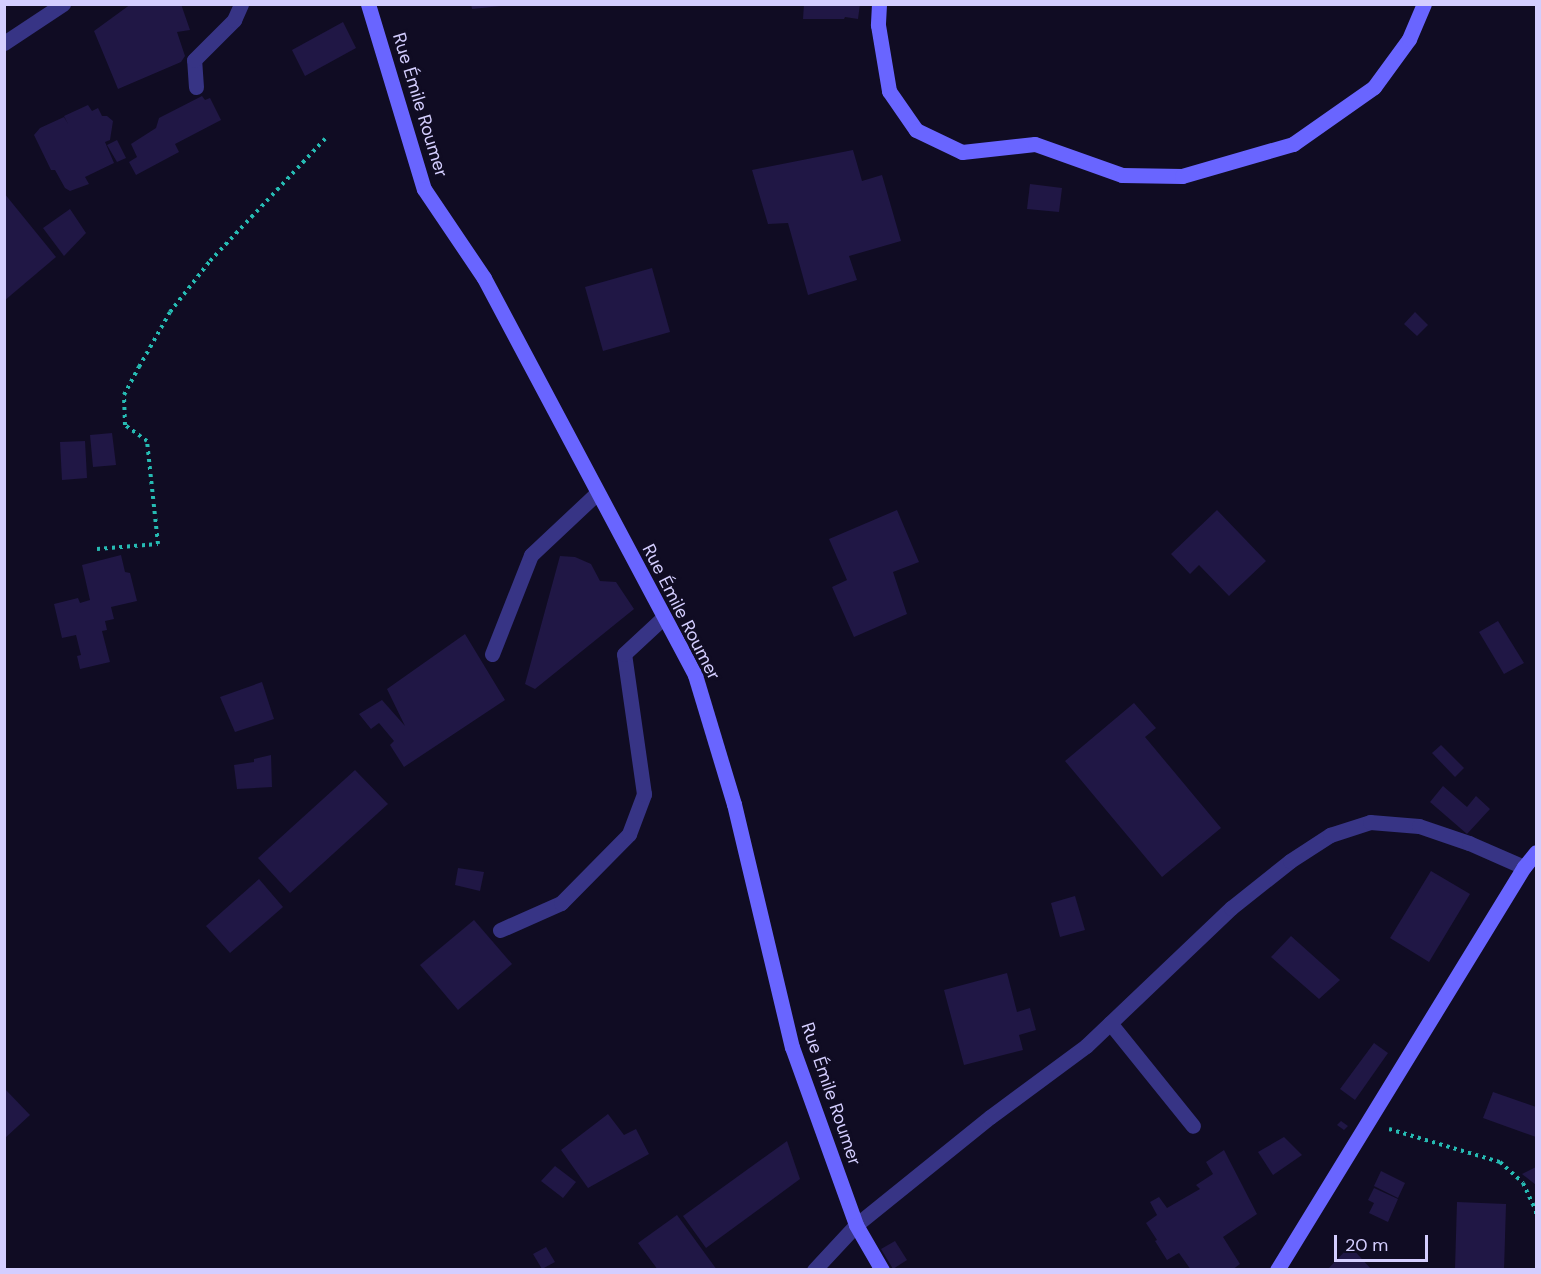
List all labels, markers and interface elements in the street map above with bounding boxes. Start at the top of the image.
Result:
street label: Rue Émile Roumer [388,30,452,180]
street label: Rue Émile Roumer [637,540,725,684]
street label: Rue Émile Roumer [796,1020,866,1168]
scale bar [1337,1223,1432,1261]
text: 20 m [1345,1233,1388,1257]

